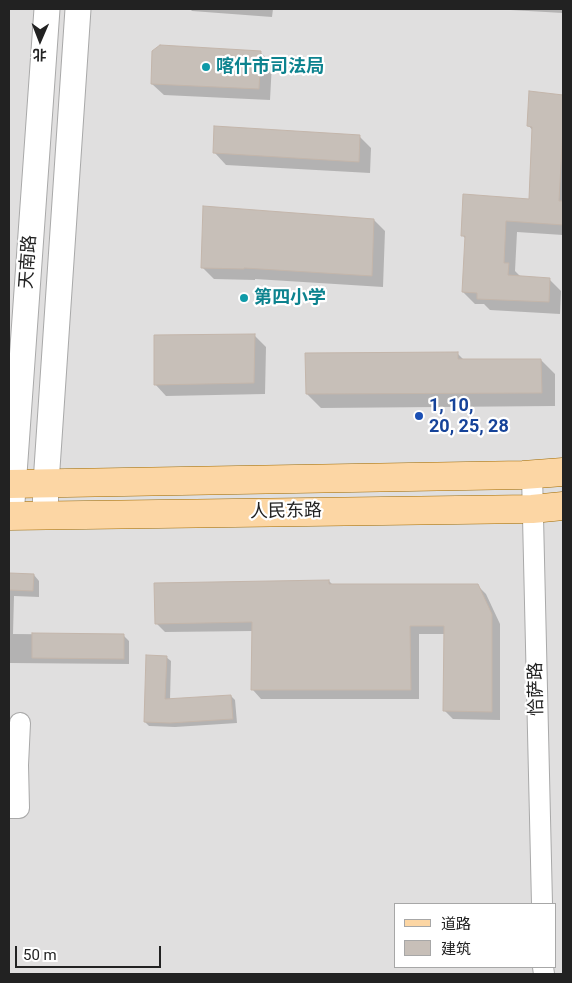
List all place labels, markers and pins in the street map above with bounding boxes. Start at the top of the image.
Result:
place label: 喀什市司法局 [216,56,324,78]
marker: 喀什市司法局 [200,61,212,73]
place label: 第四小学 [254,287,326,309]
marker: 第四小学 [238,292,250,304]
place label: 1, 10, 20, 25, 28 [429,395,509,438]
marker: 1, 10, 20, 25, 28 [413,410,425,422]

